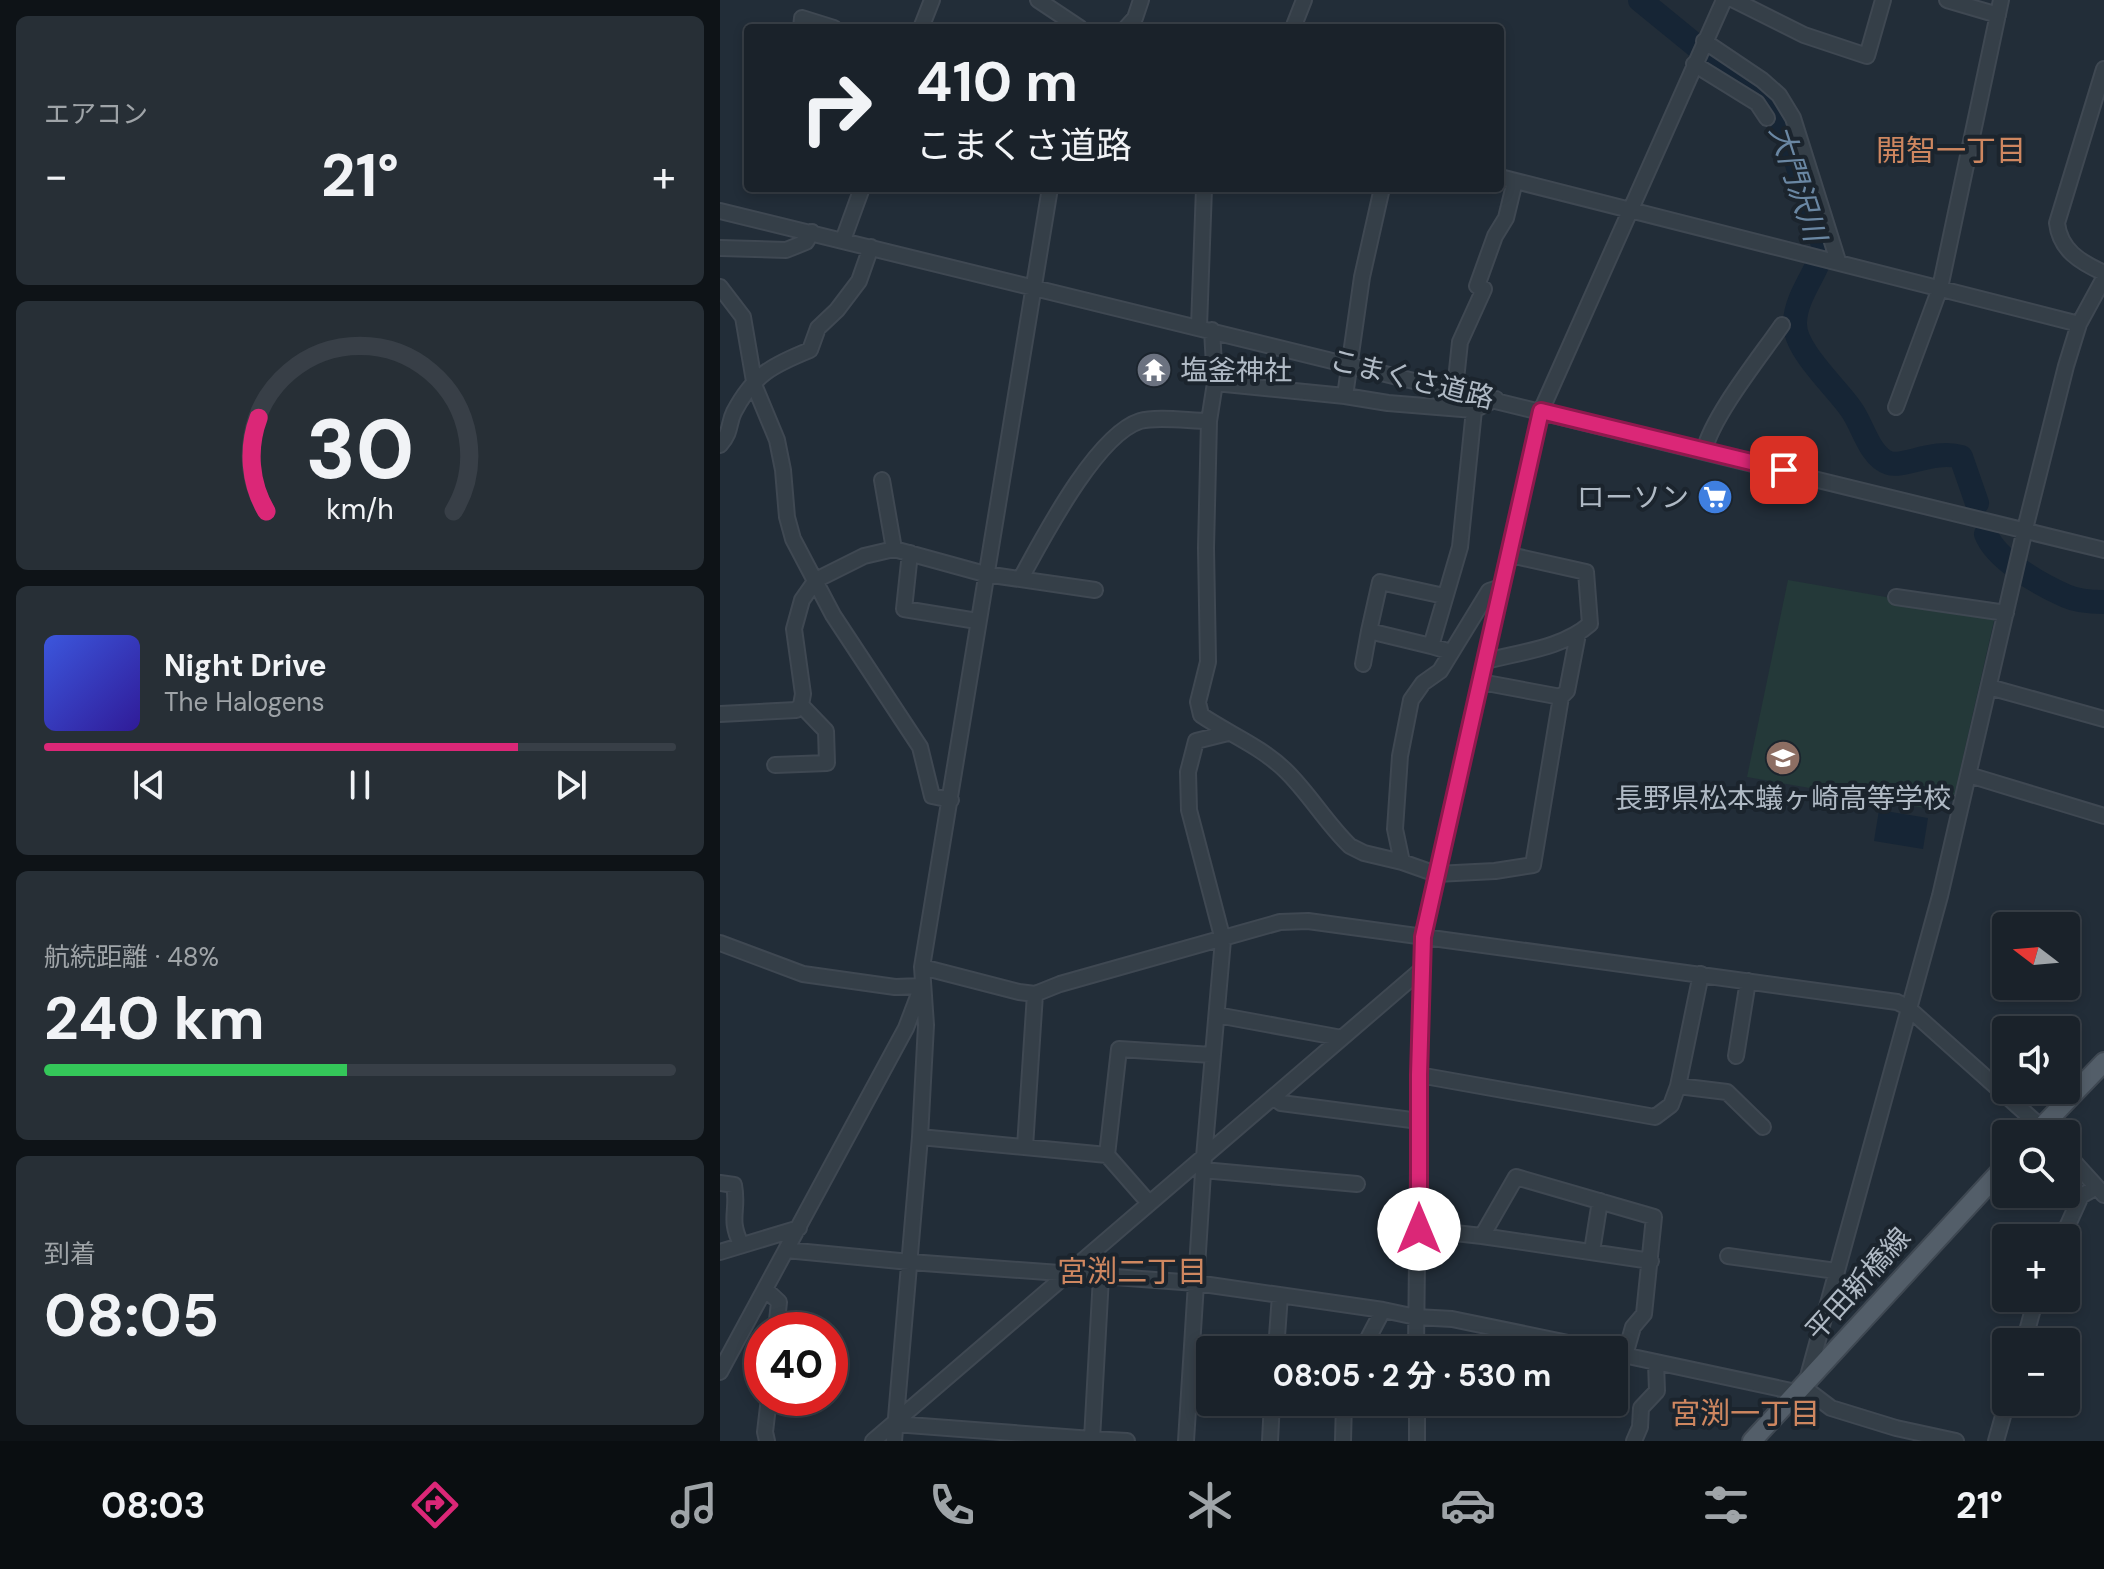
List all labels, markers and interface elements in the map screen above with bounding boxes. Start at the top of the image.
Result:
text: 410 m [916,45,1078,118]
icon: right [784,56,888,160]
text: エアコン [44,97,148,131]
water label: 大門沢川 [1761,120,1836,249]
text: こまくさ道路 [916,122,1132,169]
district label: 開智一丁目 [1876,131,2026,170]
text: 21° [321,136,399,215]
text: − [44,147,68,205]
text: + [652,147,676,205]
street label: こまくさ道路 [1326,341,1498,417]
temple icon: 塩釜神社 [1135,351,1173,389]
place label: 塩釜神社 [1180,352,1292,389]
text: 30 [306,394,414,503]
pin [1750,436,1818,504]
icon: arrive [1762,448,1806,492]
supermarket icon: ローソン [1696,478,1734,516]
place label: ローソン [1577,479,1689,516]
text: km/h [326,491,394,528]
text: Night Drive [164,646,327,685]
text: The Halogens [164,685,324,719]
school or university icon: 長野県松本蟻ヶ崎高等学校 [1764,739,1802,777]
icon: previous [127,763,171,807]
icon: pause [338,763,382,807]
icon: next [549,763,593,807]
place label: 長野県松本蟻ヶ崎高等学校 [1615,780,1951,817]
north arrow [1992,912,2080,1000]
map controls [1992,912,2080,1416]
text: 航続距離 · 48% [44,940,219,974]
text: 240 km [44,979,265,1058]
button: sound [1992,1016,2080,1104]
button: search [1992,1120,2080,1208]
position arrow [1377,1187,1461,1271]
street label: 平田新橋線 [1797,1220,1919,1348]
button: + [1992,1224,2080,1312]
text: 到着 [44,1237,96,1271]
district label: 宮渕二丁目 [1057,1252,1207,1291]
text: 08:05 [44,1276,219,1355]
speed limit sign: 40 [744,1312,848,1416]
button: − [1992,1328,2080,1416]
text: 08:05 · 2 分 · 530 m [1273,1356,1551,1395]
district label: 宮渕一丁目 [1670,1394,1820,1433]
icon: directions [407,1477,463,1533]
icon: music [666,1477,722,1533]
icon: phone [924,1477,980,1533]
icon: climate [1182,1477,1238,1533]
icon: car [1440,1477,1496,1533]
icon: filters [1698,1477,1754,1533]
text: 08:03 [101,1482,205,1529]
text: 21° [1956,1482,2003,1529]

